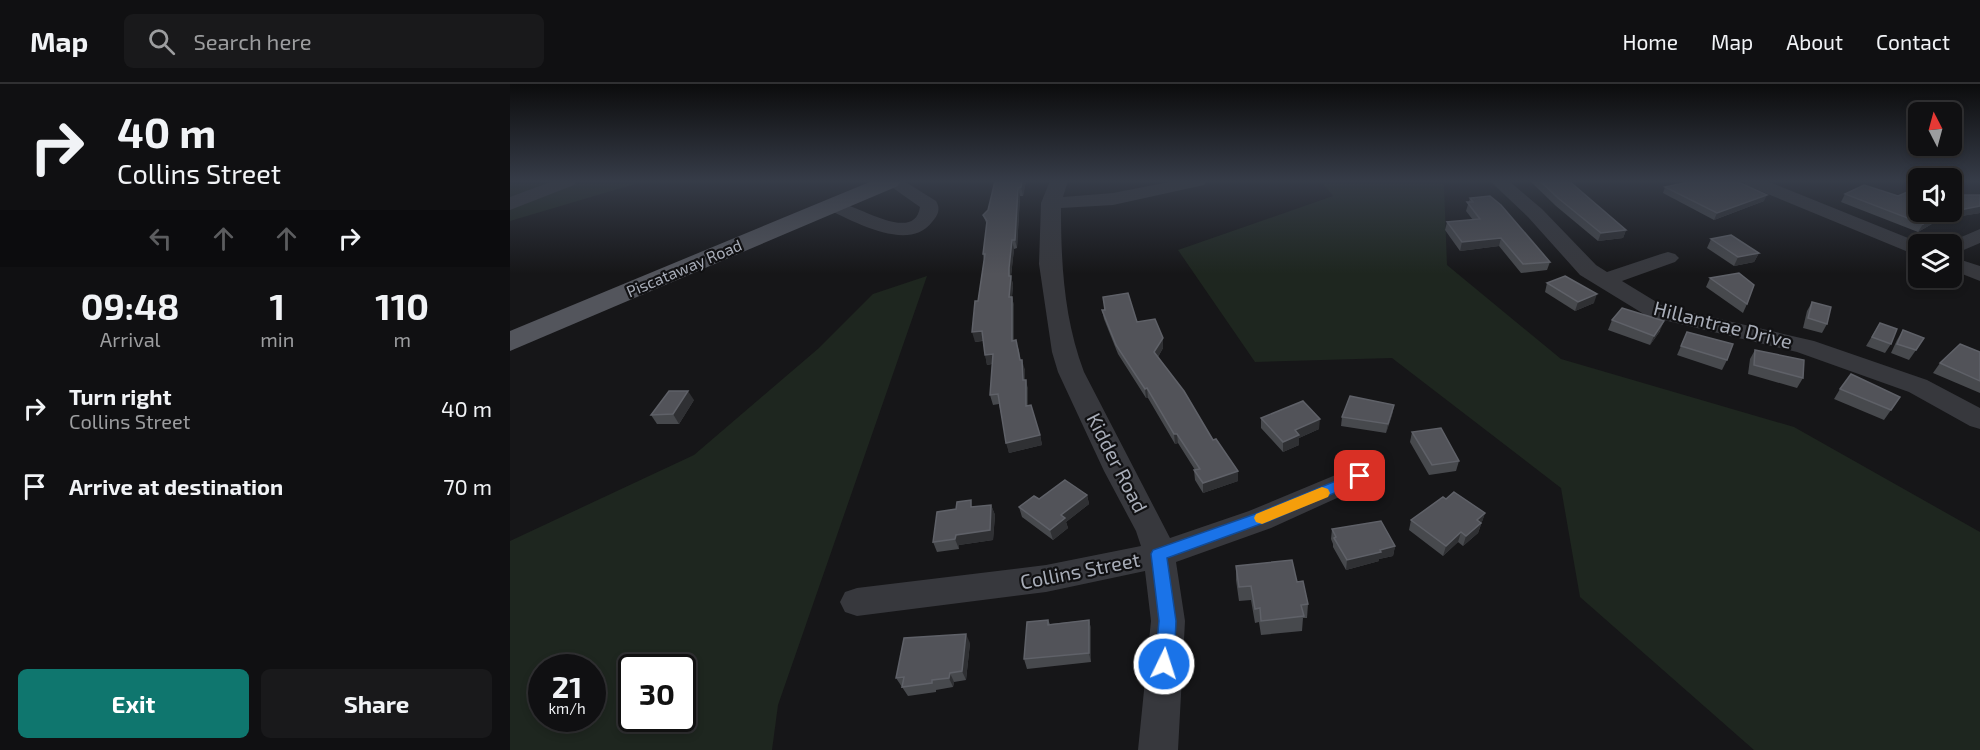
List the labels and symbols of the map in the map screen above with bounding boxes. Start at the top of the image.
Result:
north arrow [1908,102,1962,156]
street label: Piscataway Road [623,235,744,300]
street label: Hillantrae Drive [1651,295,1795,353]
street label: Kidder Road [1083,409,1153,516]
pin [1334,450,1385,501]
street label: Collins Street [1018,547,1142,593]
position arrow [1132,632,1196,696]
speed limit sign: 30 [618,654,696,732]

